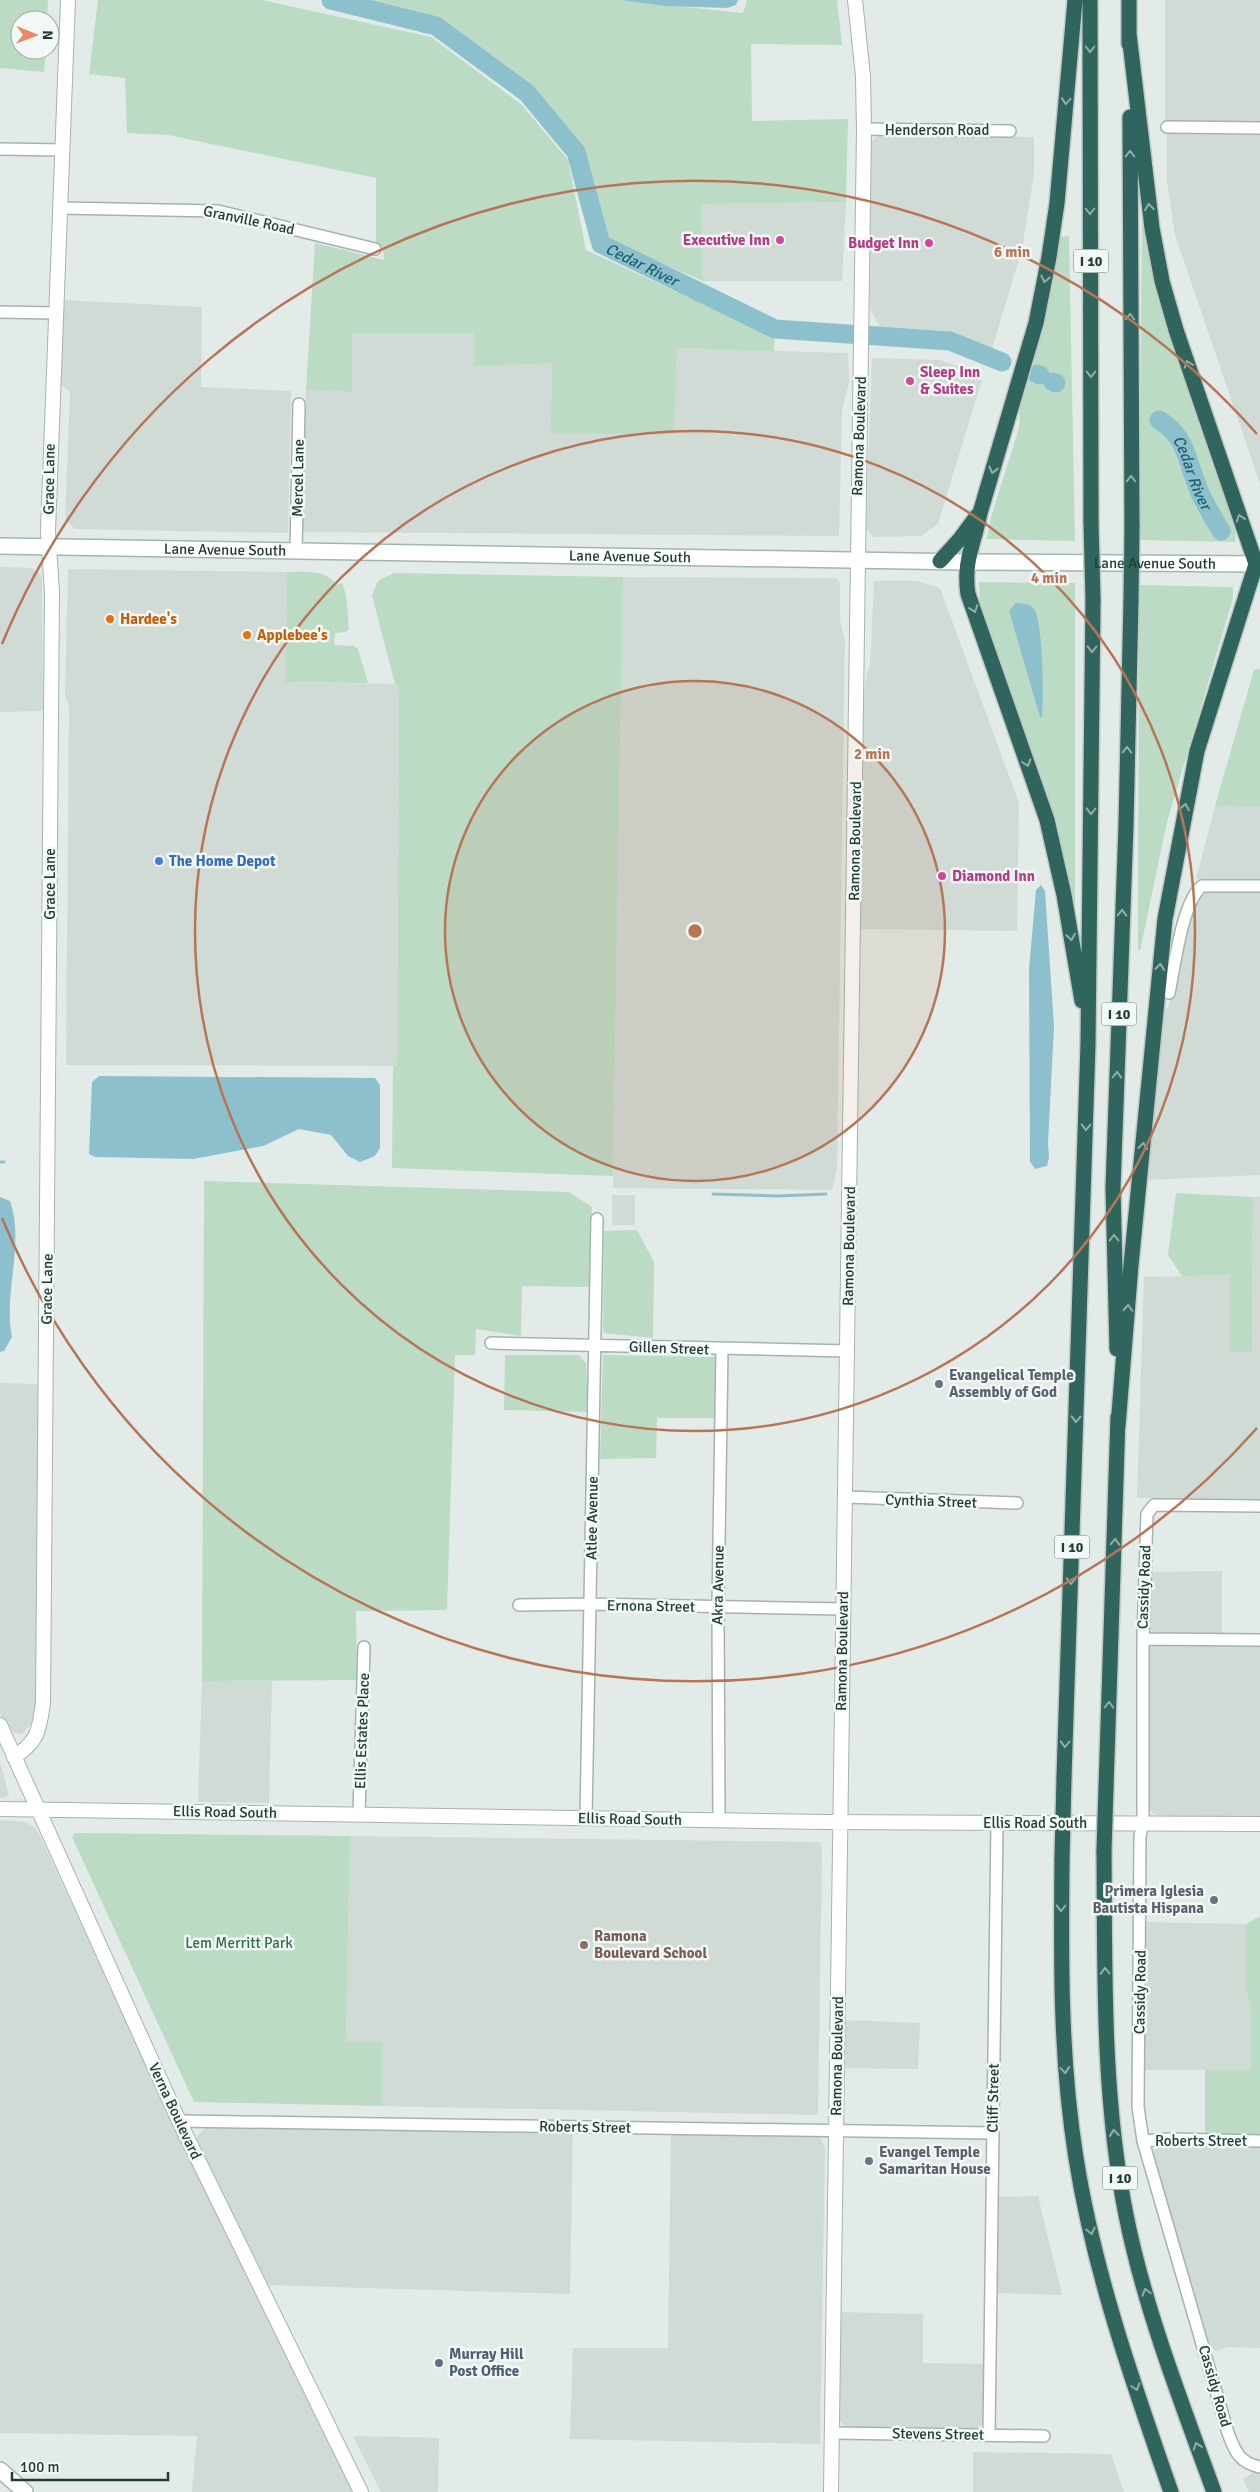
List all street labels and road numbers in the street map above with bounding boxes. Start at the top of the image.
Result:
street label: Henderson Road [885,121,989,139]
street label: Granville Road [202,202,296,238]
road number: I 10 [1074,250,1108,272]
street label: Ramona Boulevard [848,376,870,496]
street label: Mercel Lane [288,439,308,517]
street label: Grace Lane [39,443,59,515]
street label: Lane Avenue South [164,540,286,560]
street label: Lane Avenue South [569,546,691,566]
street label: Lane Avenue South [1094,554,1216,573]
street label: Ramona Boulevard [845,781,865,901]
street label: Grace Lane [41,848,59,920]
road number: I 10 [1102,1002,1136,1026]
street label: Ramona Boulevard [839,1186,859,1306]
street label: Grace Lane [37,1253,57,1325]
street label: Gillen Street [629,1338,709,1358]
street label: Atlee Avenue [582,1476,602,1560]
street label: Cynthia Street [885,1490,977,1512]
road number: I 10 [1054,1535,1090,1558]
street label: Akra Avenue [708,1545,728,1625]
street label: Cassidy Road [1134,1545,1154,1629]
street label: Ramona Boulevard [832,1591,852,1711]
street label: Ernona Street [607,1596,695,1616]
street label: Ellis Estates Place [351,1673,373,1789]
street label: Ellis Road South [173,1802,277,1822]
street label: Ellis Road South [578,1809,682,1829]
street label: Ellis Road South [983,1814,1087,1832]
street label: Cassidy Road [1130,1950,1150,2034]
street label: Ramona Boulevard [827,1996,847,2116]
street label: Verna Boulevard [145,2060,205,2162]
street label: Cliff Street [983,2063,1003,2133]
street label: Roberts Street [539,2117,631,2137]
street label: Roberts Street [1155,2132,1247,2150]
road number: I 10 [1102,2166,1138,2190]
street label: Cassidy Road [1195,2343,1235,2429]
street label: Stevens Street [892,2424,984,2444]

